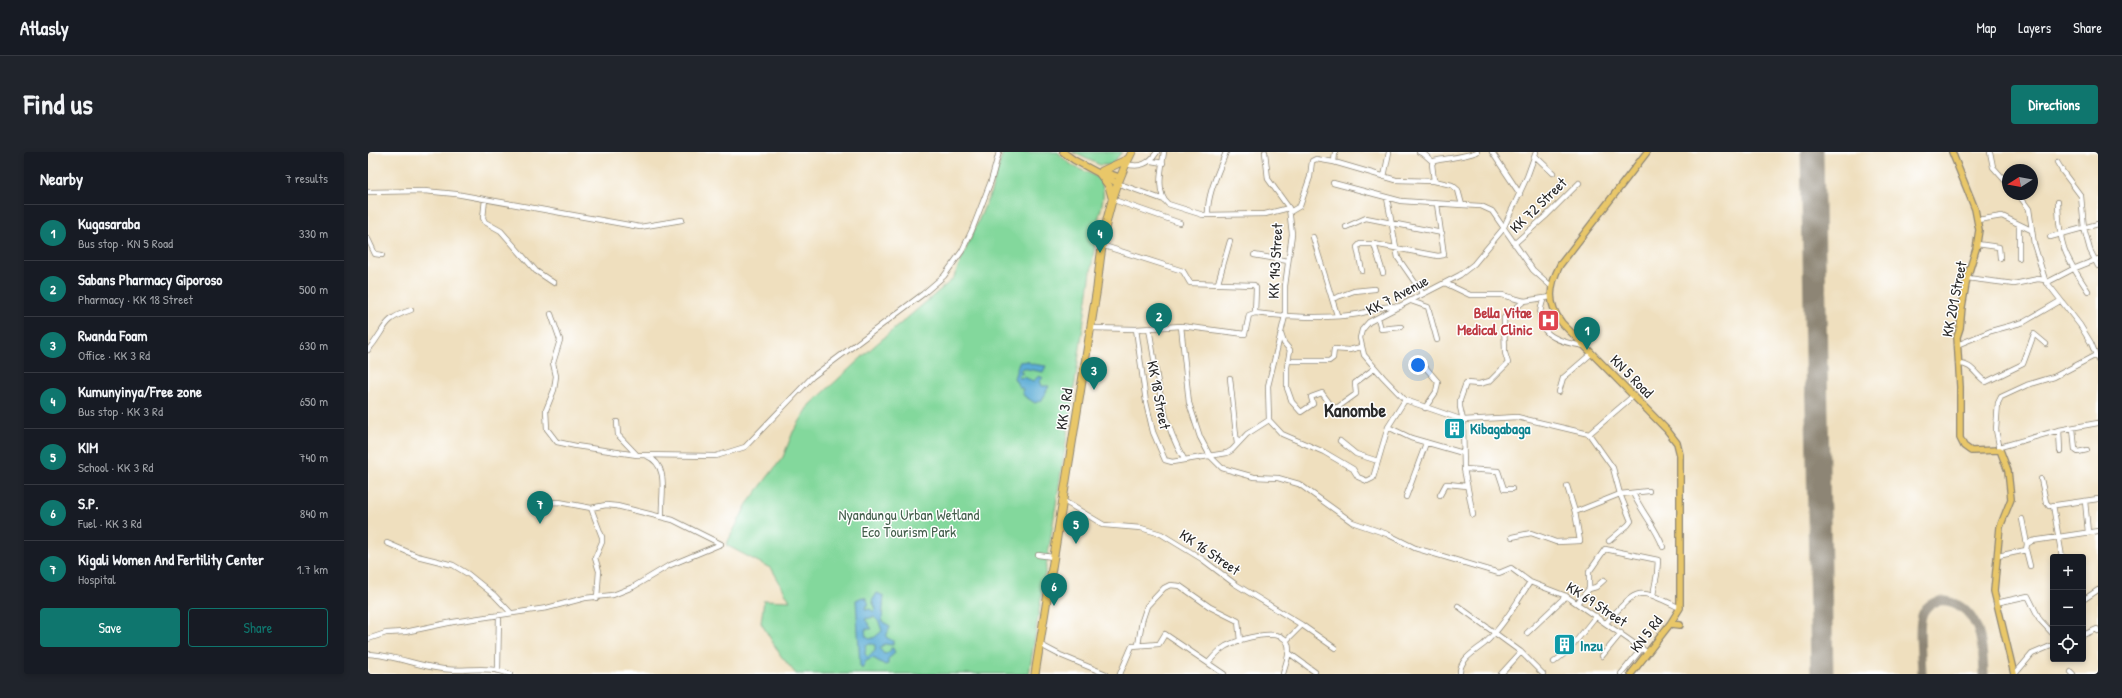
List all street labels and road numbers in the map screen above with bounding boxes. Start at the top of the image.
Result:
street label: KK 72 Street [1505,172,1572,238]
street label: KK 143 Street [1263,222,1287,299]
street label: KK 201 Street [1936,259,1972,339]
street label: KK 7 Avenue [1362,270,1432,320]
street label: KN 5 Road [1606,350,1659,403]
street label: KK 18 Street [1142,359,1176,432]
street label: KK 3 Rd [1050,386,1078,431]
street label: KK 16 Street [1176,524,1245,580]
street label: KK 69 Street [1562,576,1632,632]
street label: KN 5 Rd [1625,611,1667,657]

